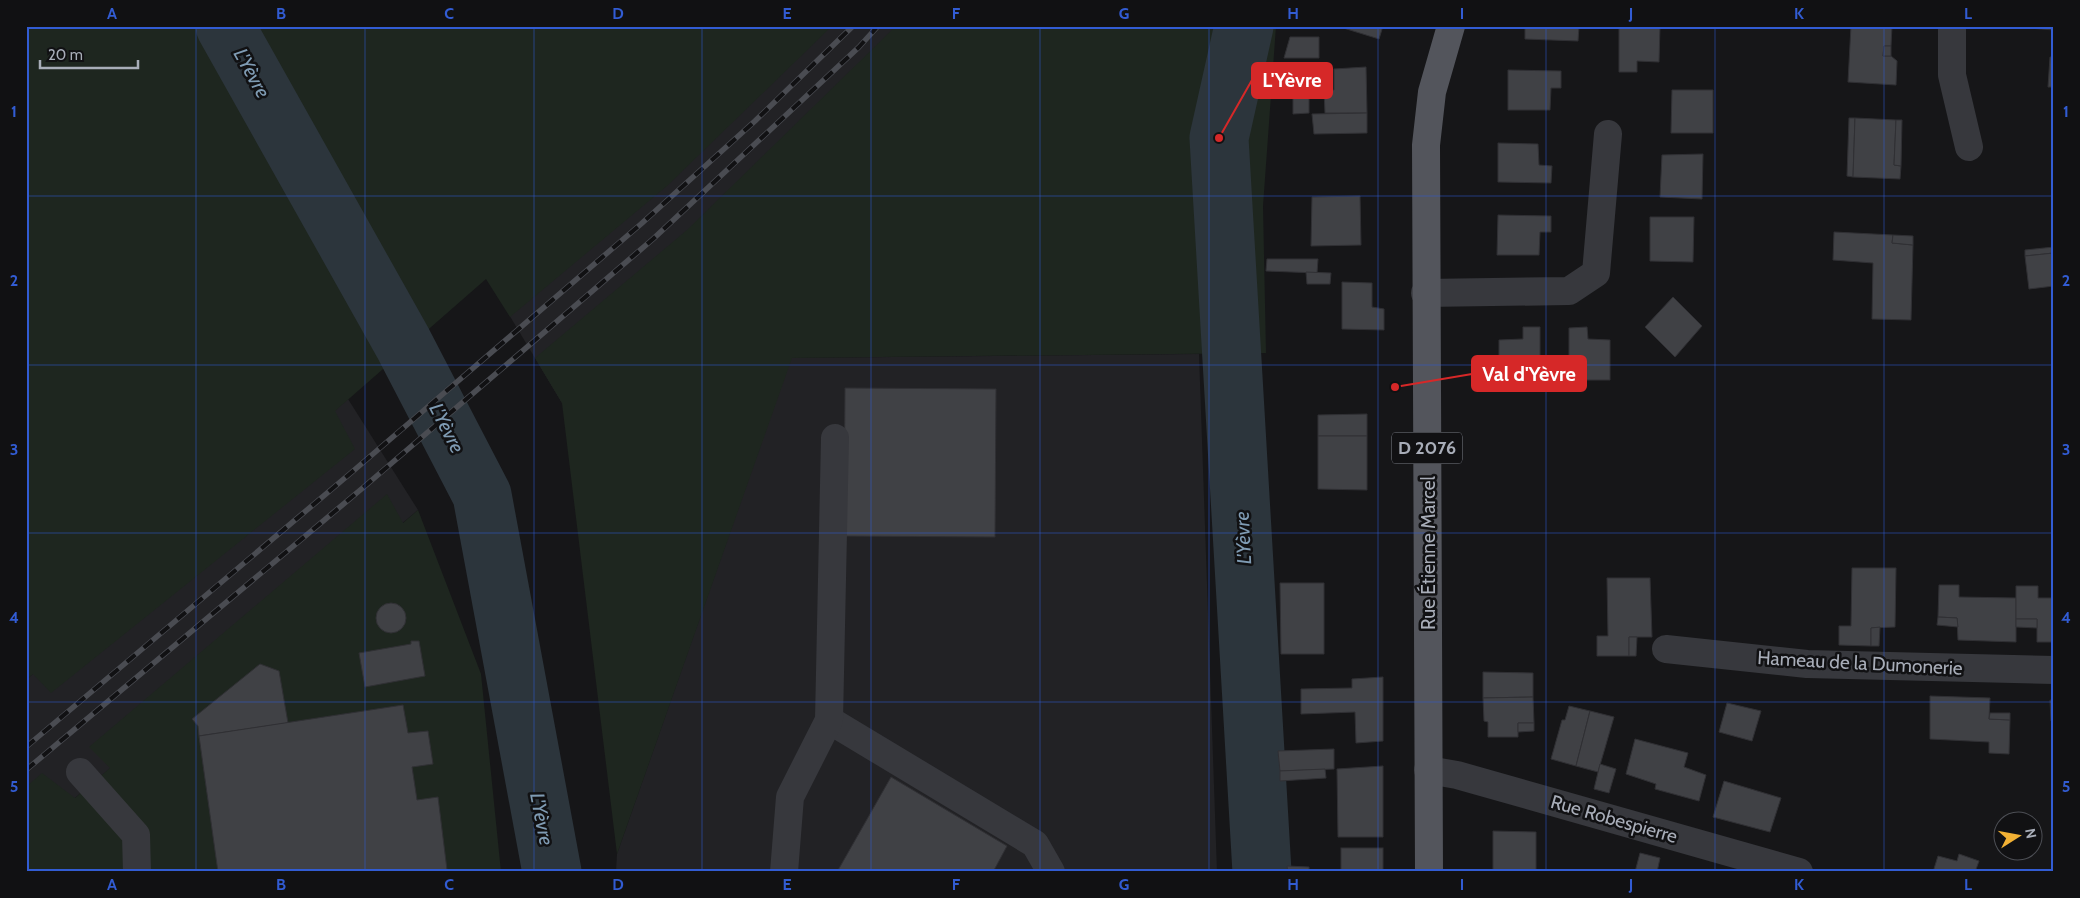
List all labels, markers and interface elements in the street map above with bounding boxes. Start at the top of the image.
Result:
text: A [107,4,117,23]
text: B [276,4,286,23]
text: C [444,4,454,23]
text: D [612,4,624,23]
text: E [782,4,792,23]
text: F [952,4,961,23]
text: G [1119,4,1129,23]
text: H [1287,4,1299,23]
text: I [1460,4,1464,23]
text: J [1628,4,1633,23]
text: K [1794,4,1804,23]
text: L [1964,4,1972,23]
scale bar [40,38,138,70]
water label: L'Yèvre [229,44,275,102]
text: 20 m [48,46,83,64]
callout: L'Yèvre [1252,63,1332,98]
text: L'Yèvre [1262,68,1322,92]
text: 1 [11,102,17,121]
text: 1 [2063,102,2069,121]
text: 2 [10,271,18,290]
text: 2 [2062,271,2070,290]
callout: Val d'Yèvre [1472,356,1586,391]
text: Val d'Yèvre [1482,362,1576,386]
water label: L'Yèvre [424,399,470,457]
road number: D 2076 [1392,432,1462,463]
text: 3 [10,440,18,459]
text: 3 [2062,440,2070,459]
street label: Rue Étienne Marcel [1416,476,1440,630]
water label: L'Yèvre [1230,511,1256,565]
text: 4 [9,608,19,627]
text: 4 [2061,608,2071,627]
street label: Hameau de la Dumonerie [1757,646,1963,680]
text: 5 [10,777,18,796]
text: 5 [2062,777,2070,796]
street label: Rue Robespierre [1548,790,1680,848]
water label: L'Yèvre [525,791,559,847]
north arrow [1992,810,2042,860]
text: N [2021,827,2041,840]
text: A [107,875,117,894]
text: B [276,875,286,894]
text: C [444,875,454,894]
text: D [612,875,624,894]
text: E [782,875,792,894]
text: F [952,875,961,894]
text: G [1119,875,1129,894]
text: H [1287,875,1299,894]
text: I [1460,875,1464,894]
text: J [1628,875,1633,894]
text: K [1794,875,1804,894]
text: L [1964,875,1972,894]

